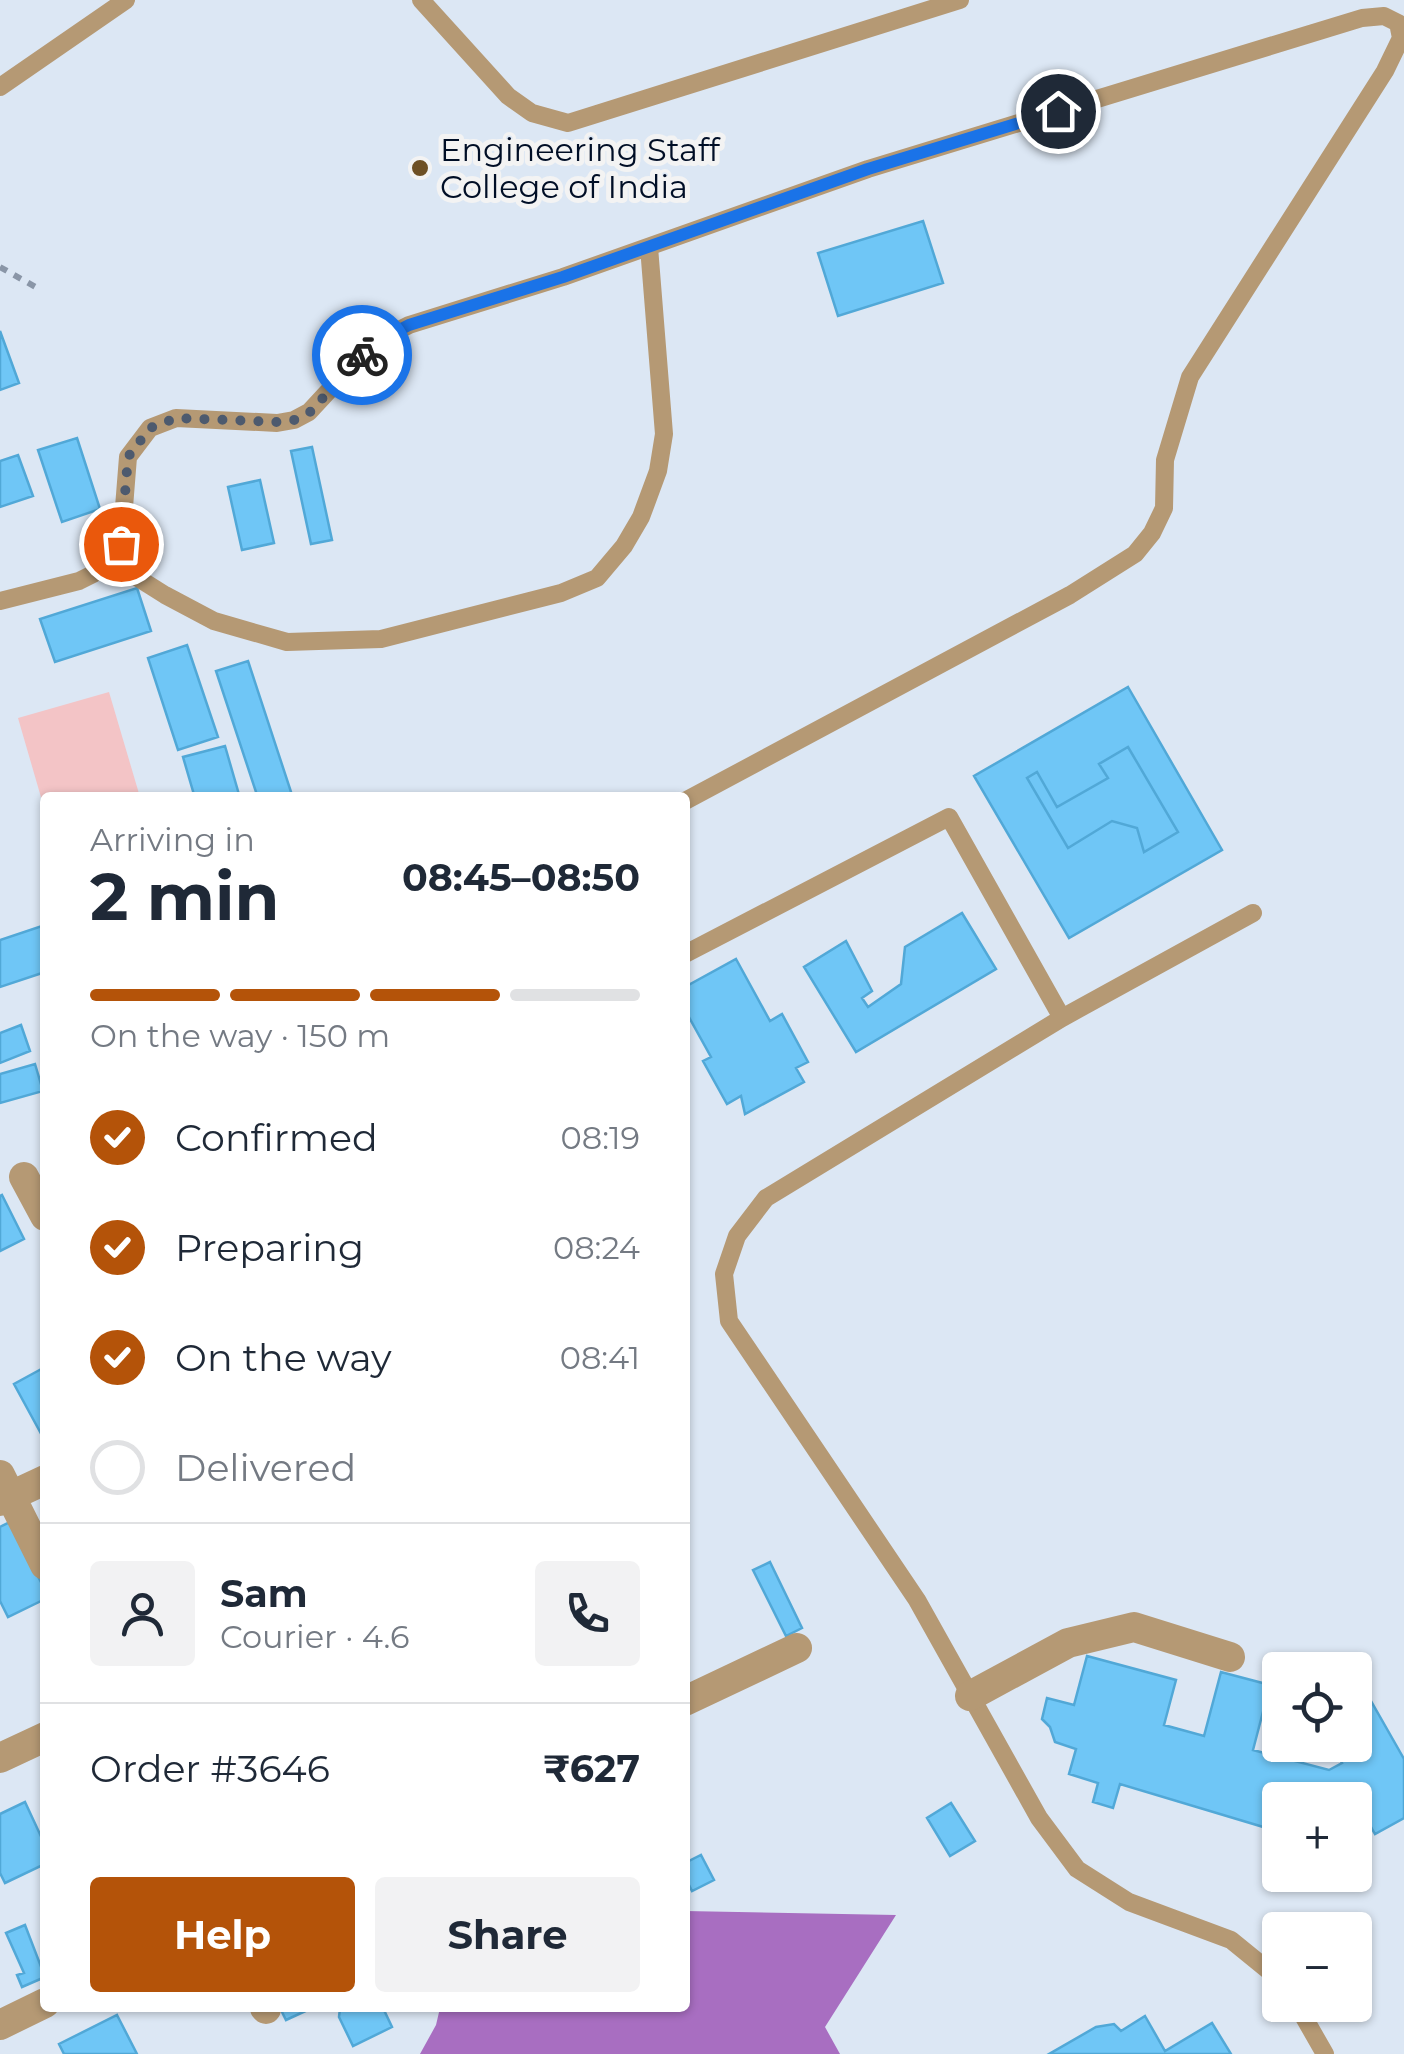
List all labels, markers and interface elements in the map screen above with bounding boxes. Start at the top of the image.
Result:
pin [1016,69,1101,154]
icon: home [1031,84,1086,139]
place label: Engineering Staff College of India [440,130,721,206]
marker: Engineering Staff College of India [409,157,431,179]
courier [312,305,412,405]
icon: bike [335,328,390,383]
pin [79,502,164,587]
icon: bag [94,517,149,572]
text: Arriving in [90,820,255,859]
text: 08:45–08:50 [402,854,640,901]
text: 2 min [90,857,279,936]
text: On the way · 150 m [90,1016,390,1055]
icon: check [90,1110,145,1165]
text: Confirmed [175,1114,378,1161]
text: 08:19 [561,1118,640,1157]
icon: check [90,1220,145,1275]
text: Preparing [175,1224,364,1271]
text: 08:24 [553,1228,640,1267]
icon: check [90,1330,145,1385]
text: On the way [175,1334,392,1381]
text: 08:41 [560,1338,640,1377]
text: Delivered [175,1444,356,1491]
button: person [90,1561,195,1666]
button: phone [535,1561,640,1666]
text: Sam [220,1570,308,1617]
text: Courier · 4.6 [220,1617,409,1656]
map controls [1262,1652,1372,2022]
button: locate [1262,1652,1372,1762]
text: Order #3646 [90,1745,330,1792]
text: ₹627 [543,1745,640,1792]
button: + [1262,1782,1372,1892]
button: Help [90,1877,355,1992]
button: Share [375,1877,640,1992]
button: − [1262,1912,1372,2022]

